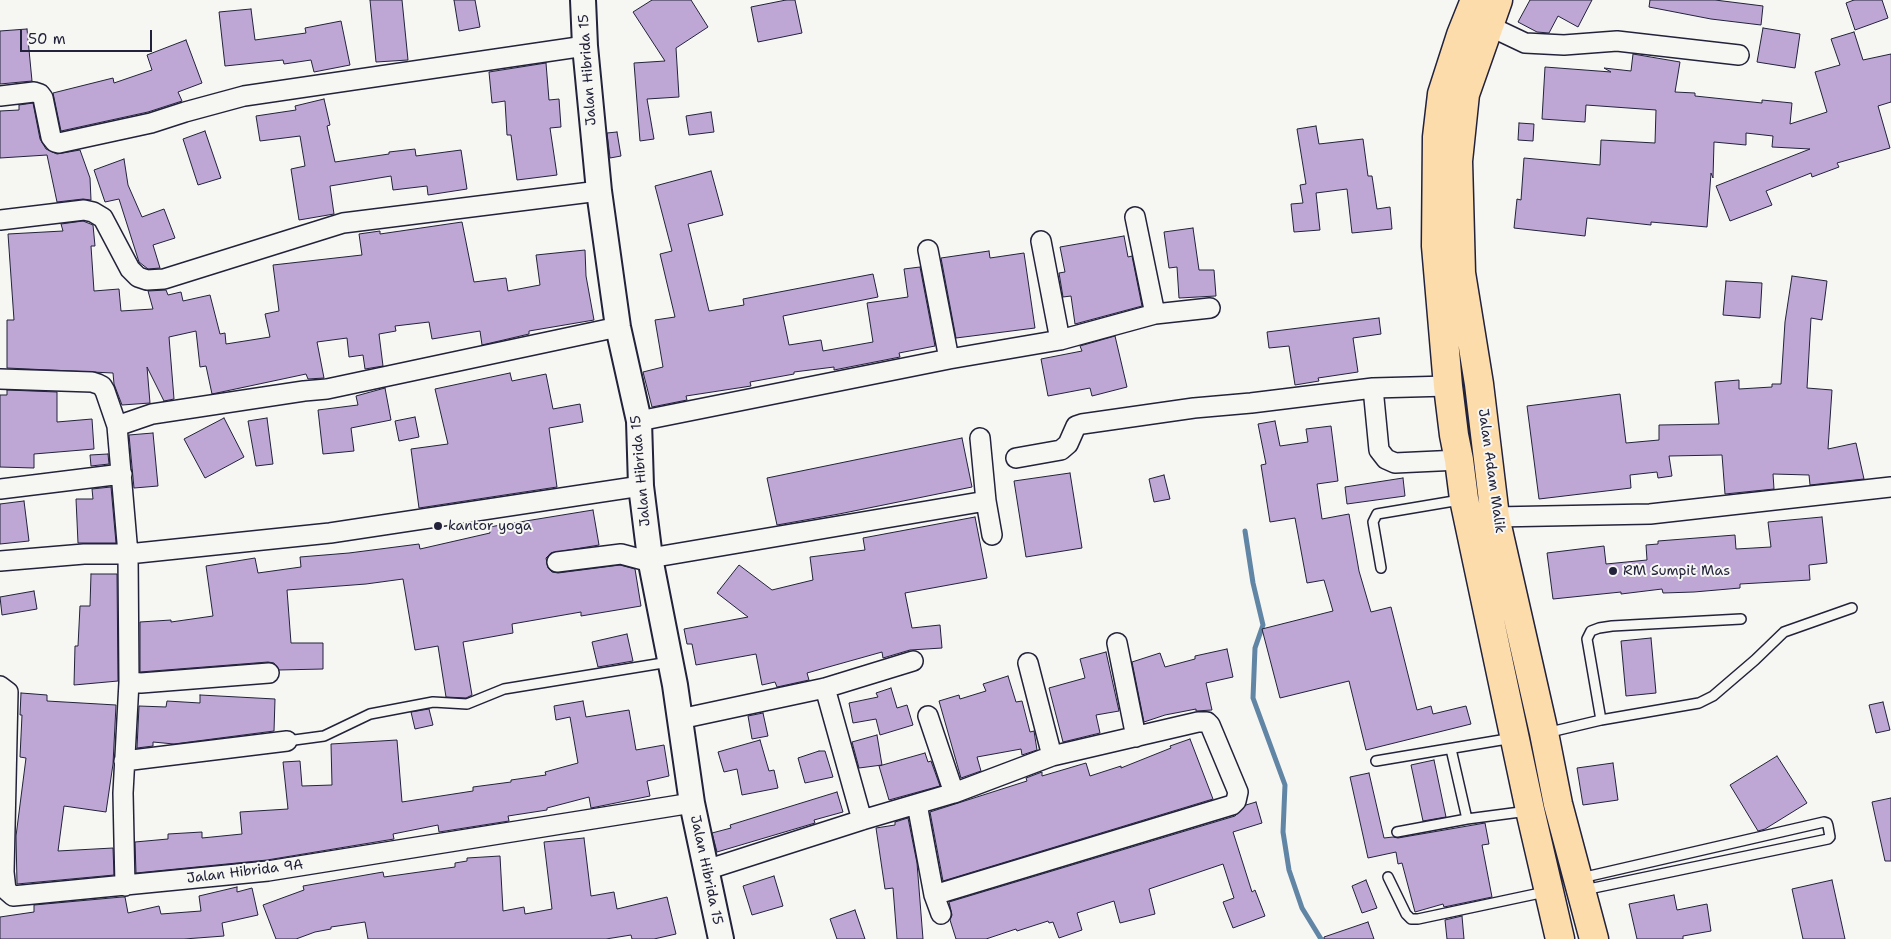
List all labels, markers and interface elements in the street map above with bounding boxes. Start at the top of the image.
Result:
street label: Jalan Hibrida 15 [576,14,600,126]
scale bar [22,20,155,52]
text: 50 m [28,29,66,49]
street label: Jalan Adam Malik [1474,408,1508,534]
street label: Jalan Hibrida 15 [628,415,654,527]
place label: kantor yoga [448,518,532,534]
marker: kantor yoga [432,520,444,532]
place label: RM Sumpit Mas [1623,563,1730,579]
marker: RM Sumpit Mas [1607,565,1619,577]
street label: Jalan Hibrida 15 [686,814,726,926]
street label: Jalan Hibrida 9A [186,857,304,887]

